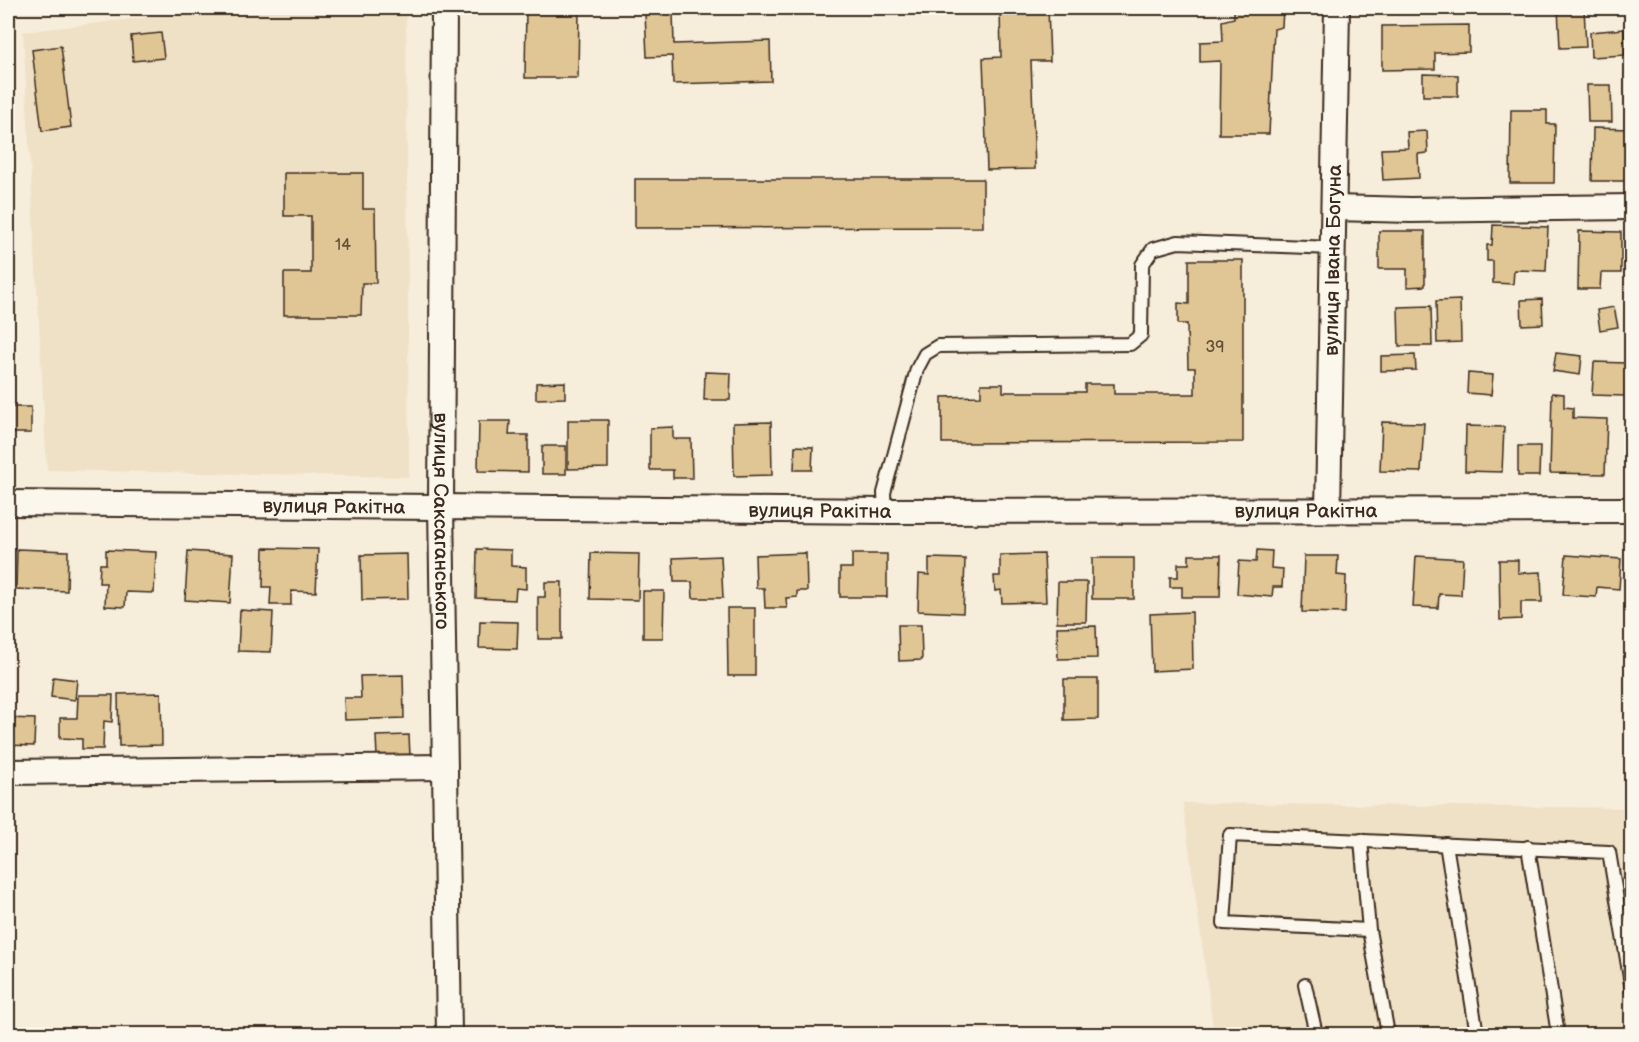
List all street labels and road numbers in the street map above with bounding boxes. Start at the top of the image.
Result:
street label: вулиця Івана Богуна [1320,164,1347,356]
street label: вулиця Саксаганського [428,413,454,630]
street label: вулиця Ракітна [262,494,406,520]
street label: вулиця Ракітна [748,499,892,524]
street label: вулиця Ракітна [1234,499,1378,524]

